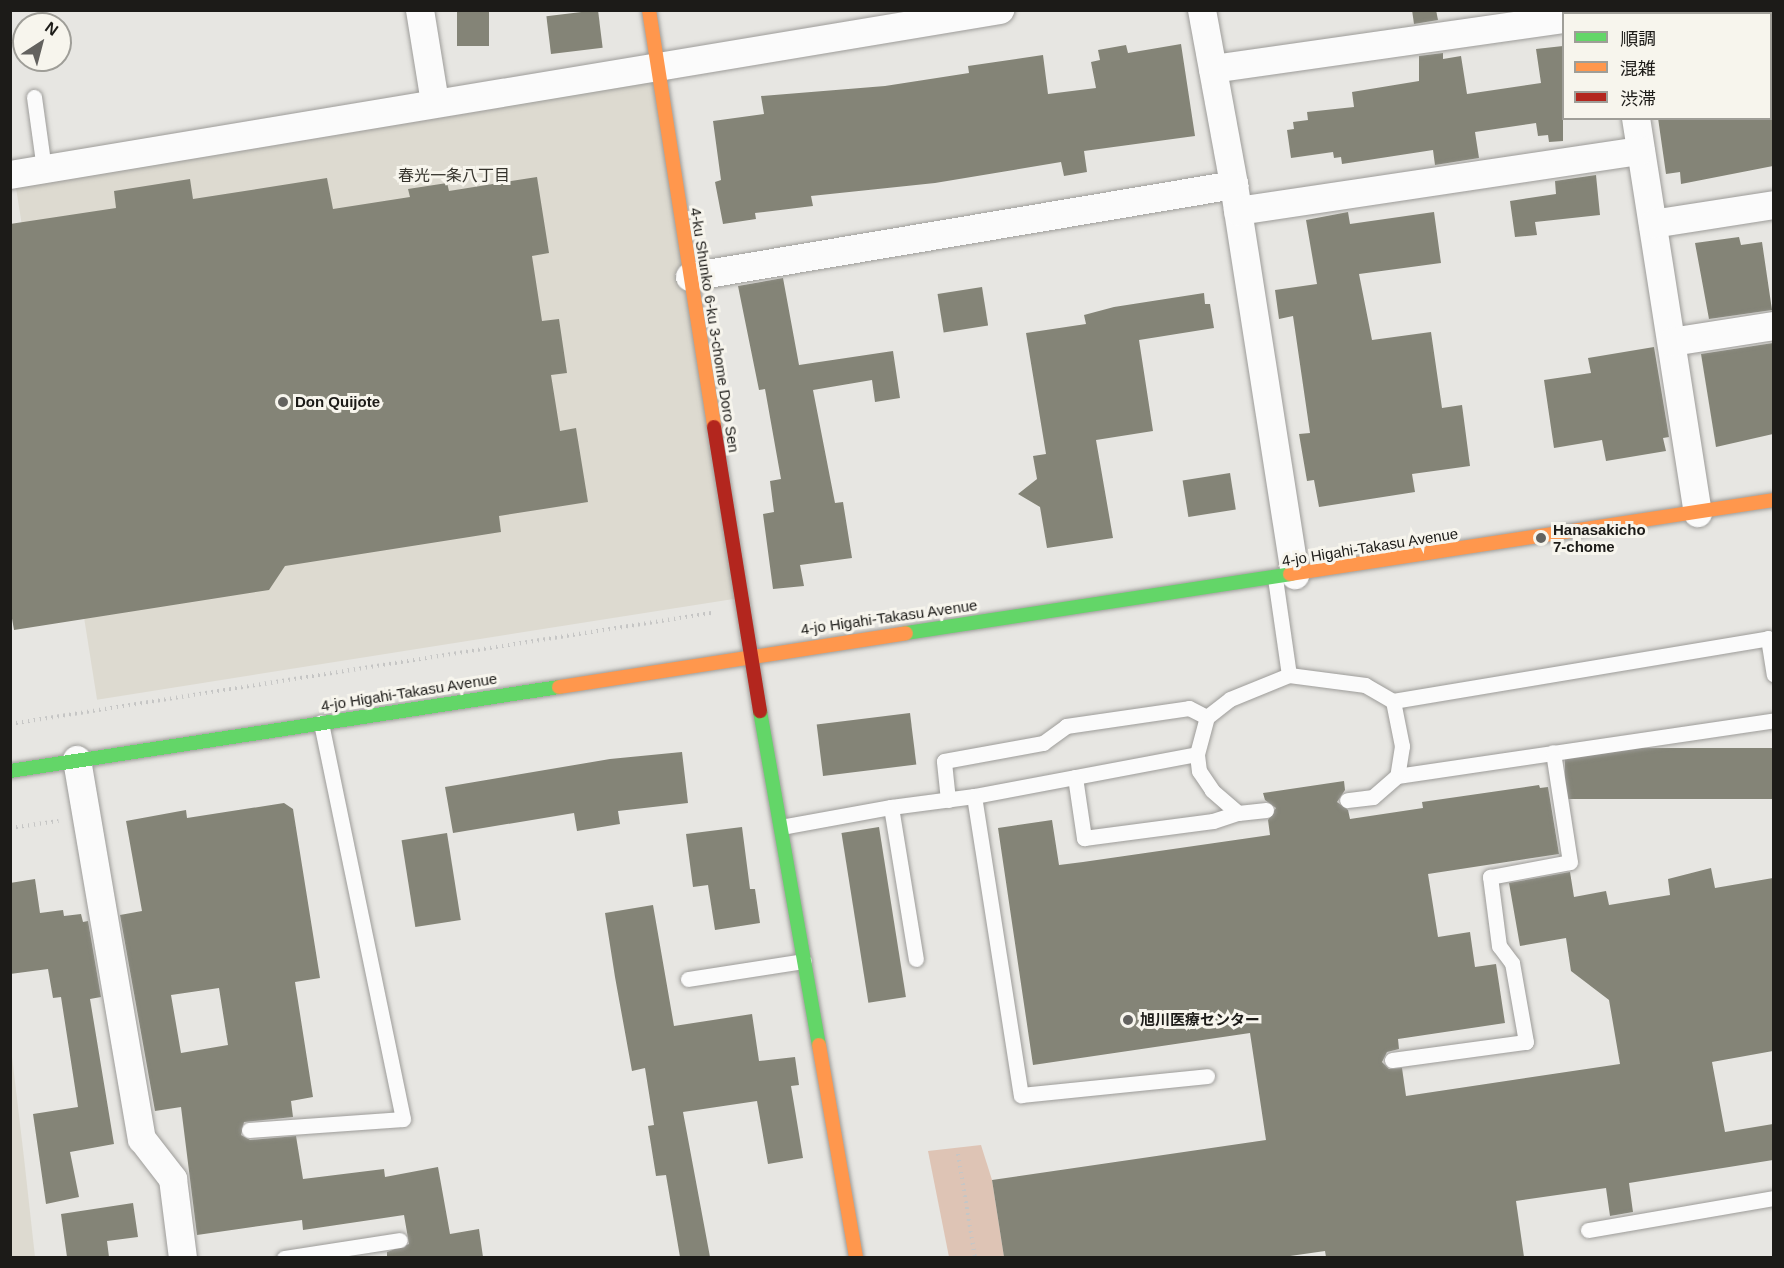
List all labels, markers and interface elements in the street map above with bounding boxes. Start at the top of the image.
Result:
north arrow [12,12,72,72]
legend [1562,12,1772,120]
text: N [42,18,61,39]
text: 順調 [1620,29,1656,49]
text: 混雑 [1620,59,1656,79]
text: 渋滞 [1620,89,1656,109]
district label: 春光一条八丁目 [398,166,510,186]
street label: 4-ku Shunko 6-ku 3-chome Doro Sen [687,206,743,454]
place label: Don Quijote [295,393,380,411]
marker: Don Quijote [276,395,290,409]
place label: Hanasakicho 7-chome [1553,520,1646,555]
street label: 4-jo Higahi-Takasu Avenue [1280,524,1460,570]
marker: Hanasakicho 7-chome [1534,531,1548,545]
street label: 4-jo Higahi-Takasu Avenue [799,596,979,638]
street label: 4-jo Higahi-Takasu Avenue [319,669,499,715]
place label: 旭川医療センター [1140,1011,1260,1029]
marker: 旭川医療センター [1121,1013,1135,1027]

